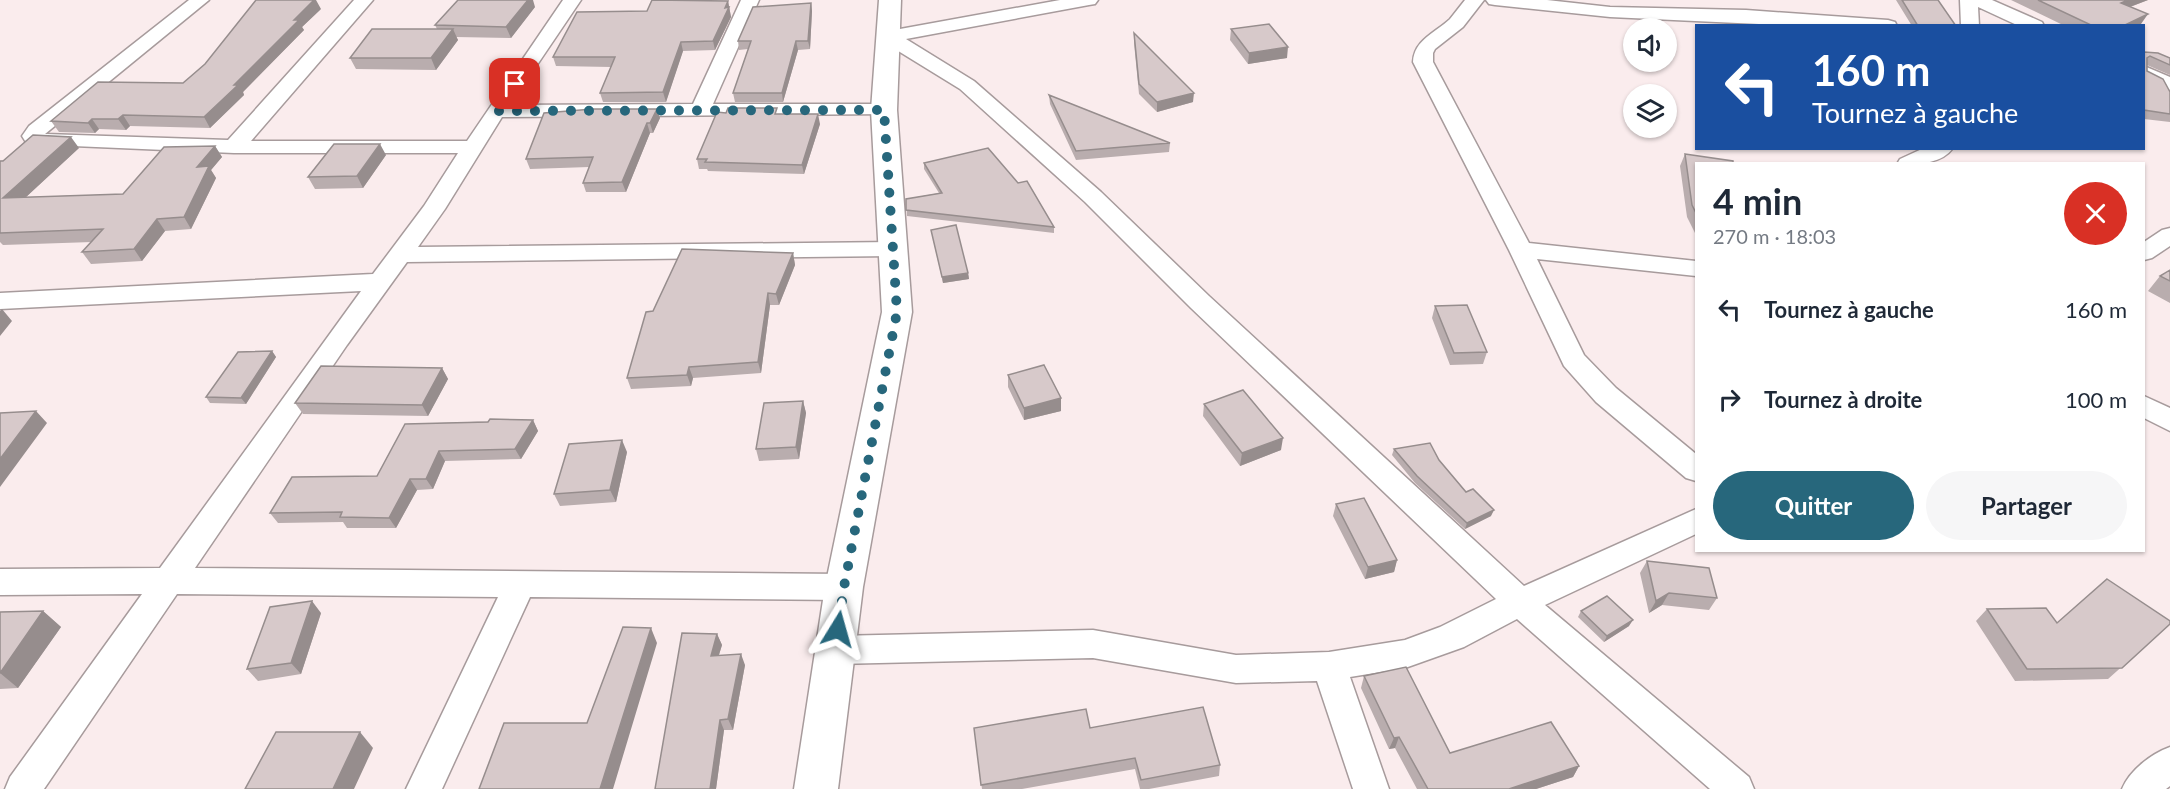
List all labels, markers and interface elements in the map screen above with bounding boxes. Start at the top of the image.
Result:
map controls [1623,18,1677,138]
button: sound [1623,18,1677,72]
text: 160 m [1812,45,1930,95]
icon: left [1713,48,1791,126]
pin [489,58,540,109]
icon: arrive [498,67,531,100]
button: layers [1623,84,1677,138]
text: Tournez à gauche [1812,96,2018,129]
text: 4 min [1713,179,1802,223]
button: close [2064,182,2127,245]
text: 270 m · 18:03 [1713,224,1836,248]
icon: left [1713,293,1746,326]
text: Tournez à gauche [1764,296,1934,323]
text: 160 m [2065,296,2127,323]
icon: right [1713,383,1746,416]
text: Tournez à droite [1764,386,1922,413]
text: 100 m [2065,386,2127,413]
button: Quitter [1713,471,1914,540]
button: Partager [1926,471,2127,540]
position arrow [806,597,870,661]

